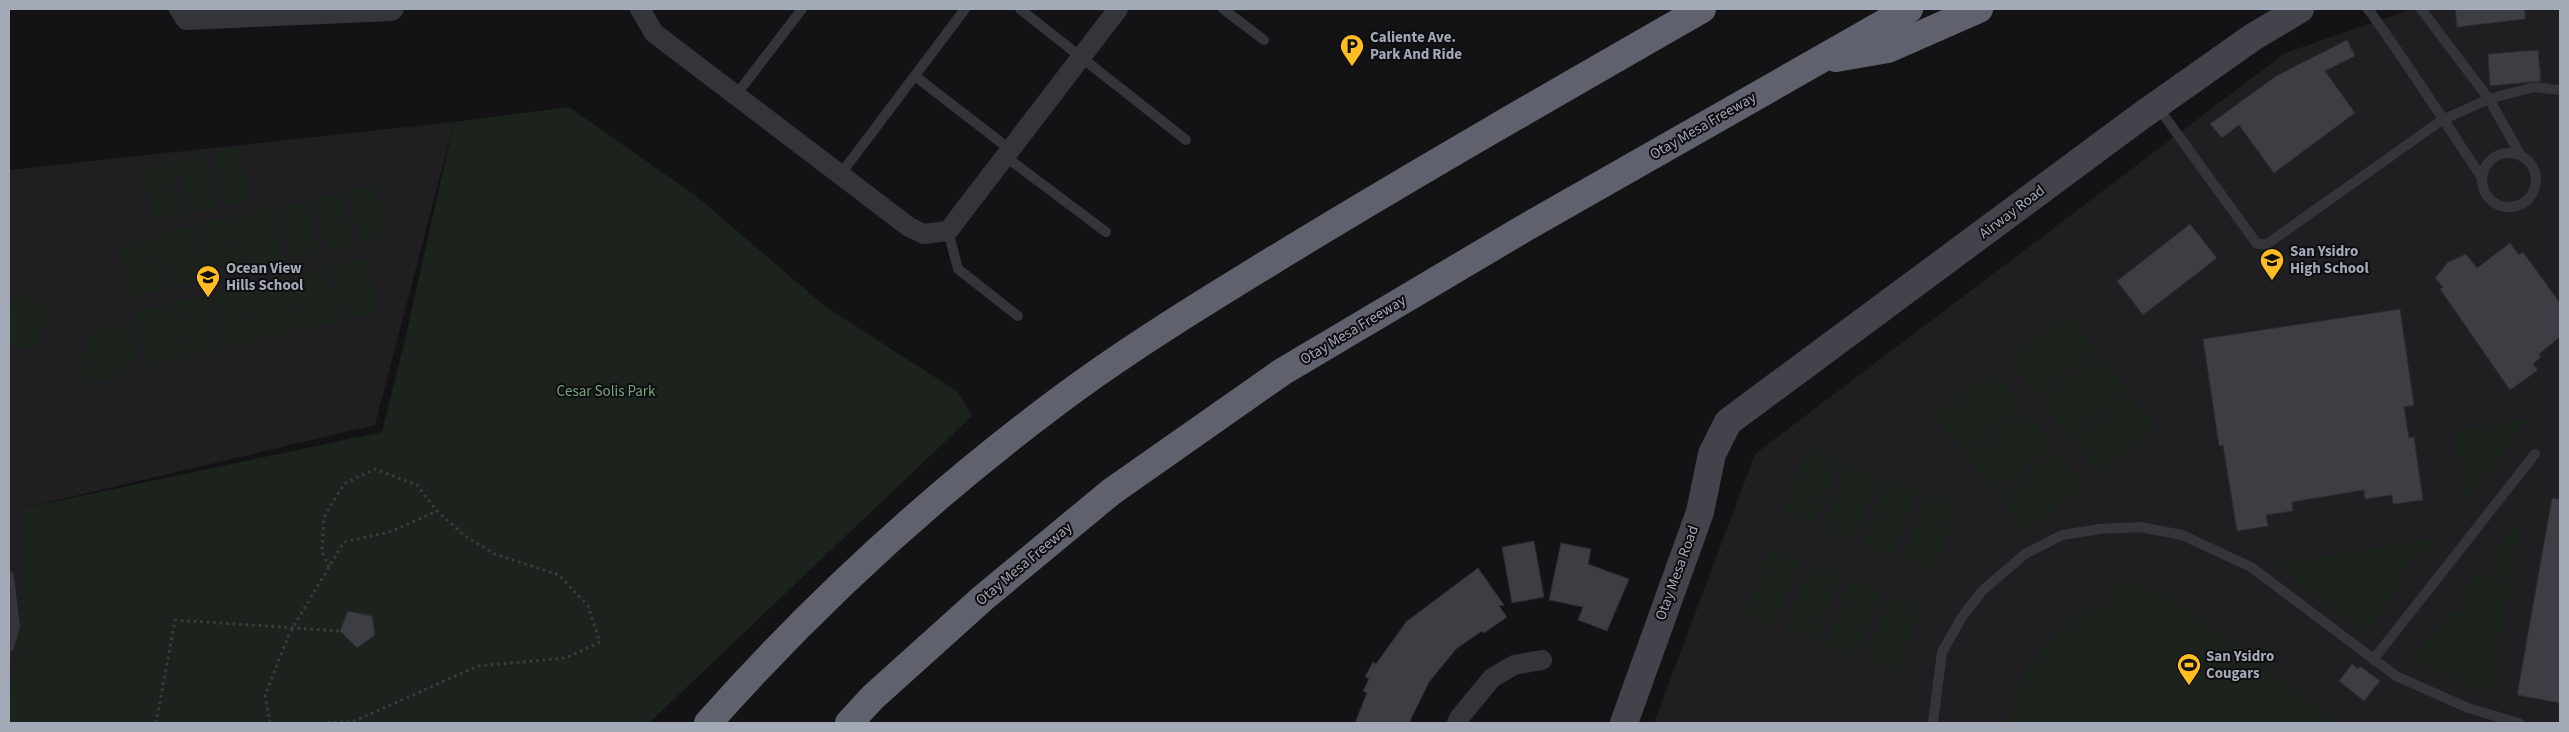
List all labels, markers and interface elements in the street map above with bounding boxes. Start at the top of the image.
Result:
place label: Caliente Ave. Park And Ride [1370,27,1462,65]
parking icon: Caliente Ave. Park And Ride [1339,33,1365,67]
street label: Otay Mesa Freeway [1646,87,1760,165]
street label: Airway Road [1975,180,2049,244]
place label: San Ysidro High School [2290,241,2369,279]
school or university icon: San Ysidro High School [2259,247,2285,281]
place label: Ocean View Hills School [226,258,304,296]
school or university icon: Ocean View Hills School [195,264,221,298]
street label: Otay Mesa Freeway [1296,290,1410,370]
park label: Cesar Solis Park [556,381,656,402]
street label: Otay Mesa Freeway [971,517,1077,611]
street label: Otay Mesa Road [1650,523,1704,623]
place label: San Ysidro Cougars [2206,646,2274,684]
sports icon: San Ysidro Cougars [2176,652,2202,686]

